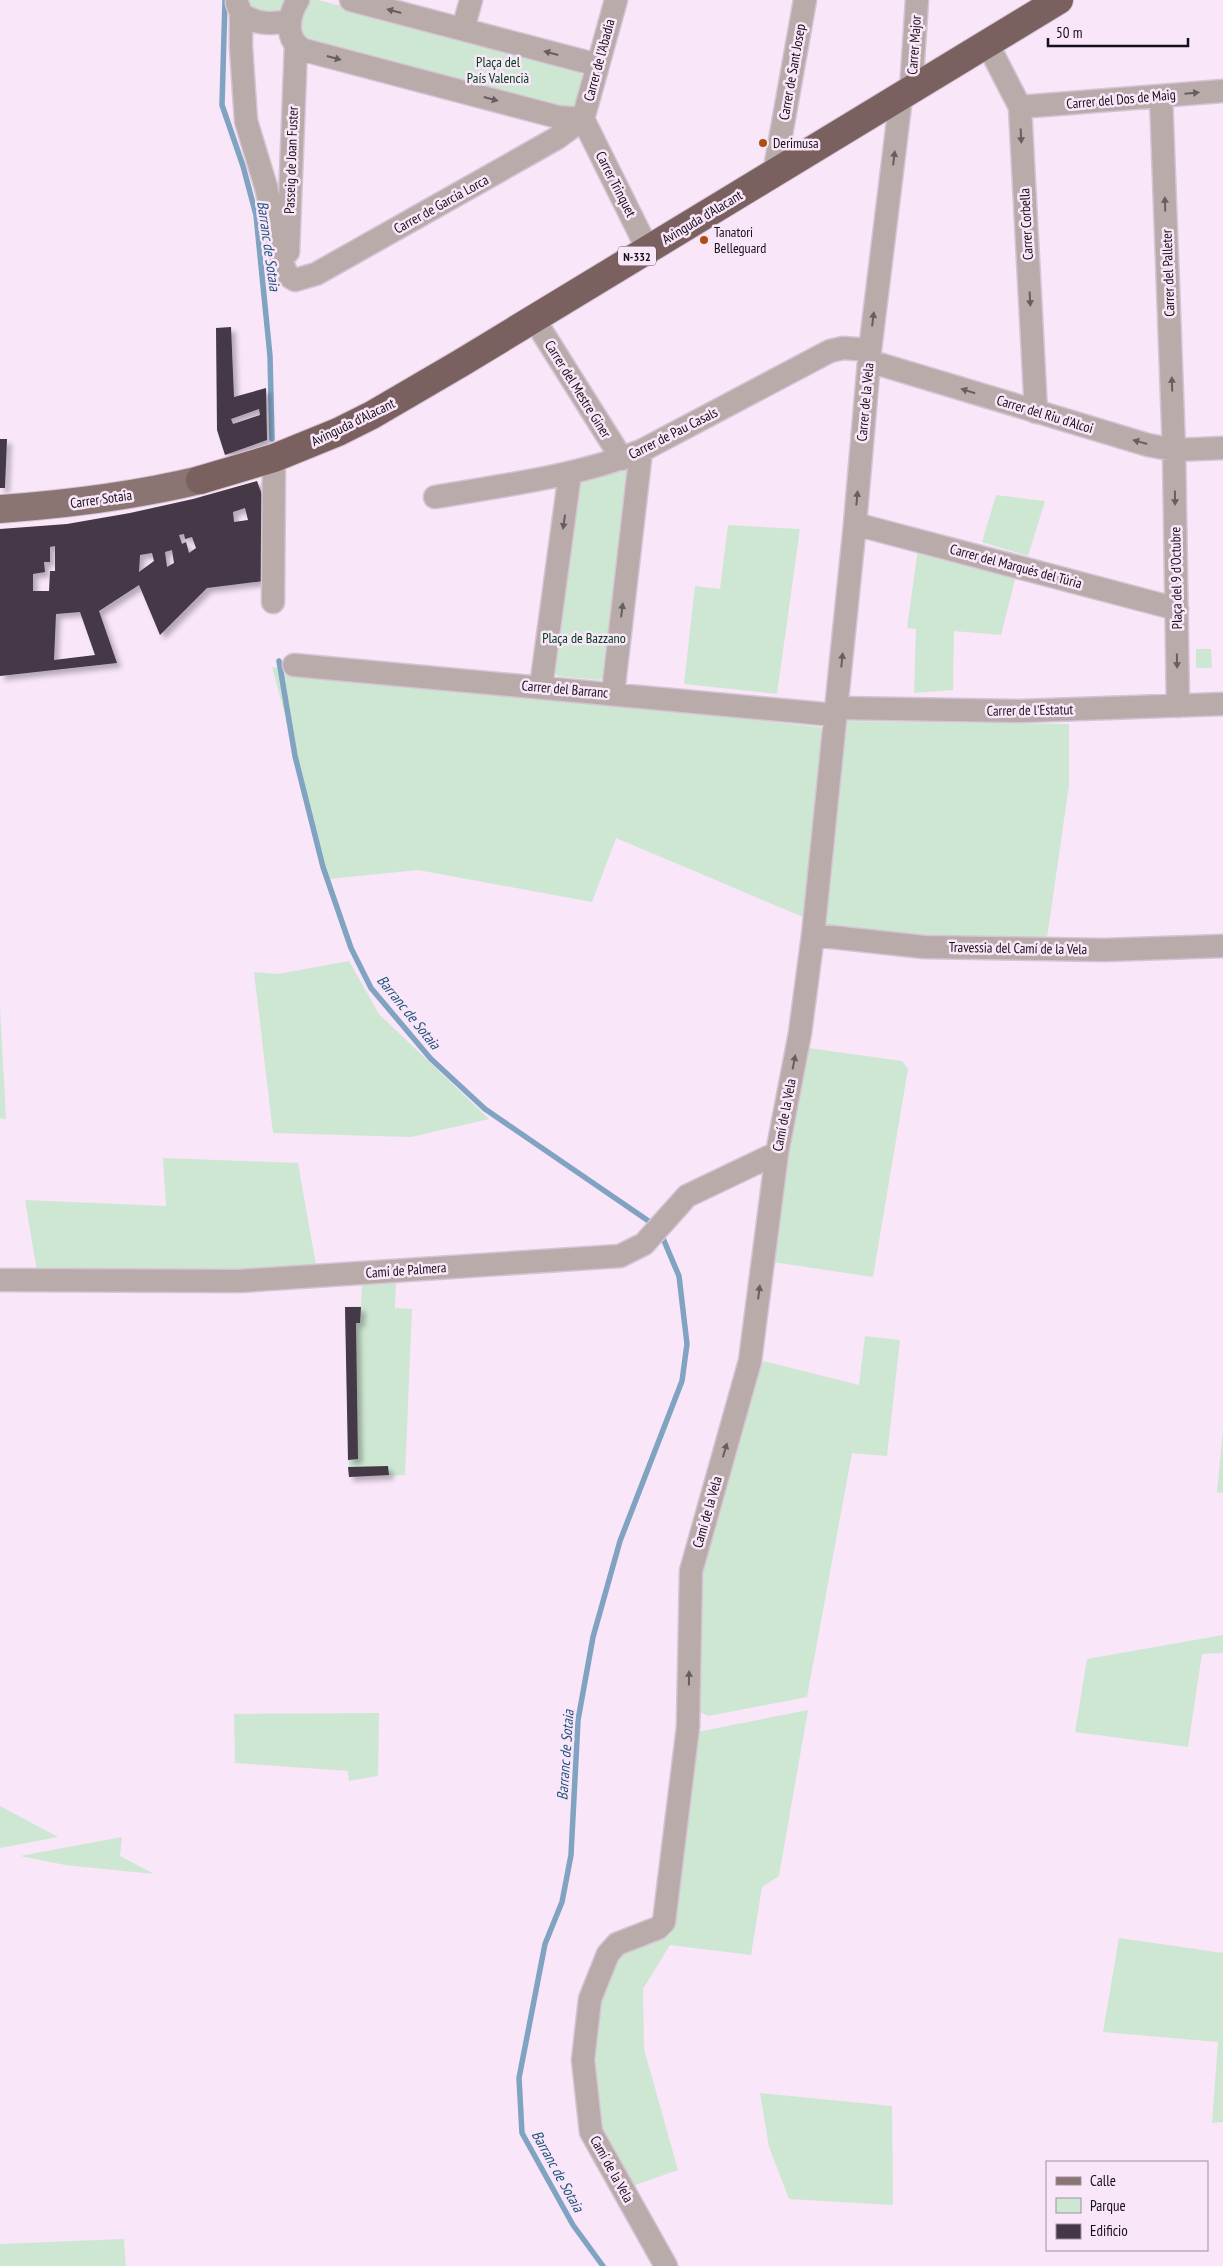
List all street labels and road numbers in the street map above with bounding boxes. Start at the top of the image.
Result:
street label: Carrer Major [903,15,925,75]
street label: Carrer de l'Abadia [579,17,619,103]
street label: Carrer de Sant Josep [775,22,809,122]
street label: Carrer del Dos de Maig [1066,85,1176,113]
street label: Passeig de Joan Fuster [280,106,302,214]
street label: Carrer Trinquet [592,148,640,220]
street label: Carrer de García Lorca [391,171,491,237]
street label: Avinguda d'Alacant [658,186,746,248]
street label: Carrer Corbella [1015,188,1037,260]
street label: Carrer del Palleter [1157,229,1179,317]
road number: N-332 [618,247,656,266]
street label: Carrer del Mestre Giner [541,337,615,441]
street label: Carrer de la Vela [853,362,877,442]
street label: Carrer del Riu d'Alcoi [995,391,1095,437]
street label: Avinguda d'Alacant [308,394,398,450]
street label: Carrer de Pau Casals [625,403,721,463]
street label: Carrer Sotaia [69,486,133,512]
street label: Plaça del 9 d'Octubre [1166,526,1186,629]
street label: Carrer del Marqués del Túria [948,540,1084,592]
street label: Carrer del Barranc [521,676,609,702]
street label: Carrer de l'Estatut [987,700,1074,720]
street label: Travessia del Camí de la Vela [949,938,1087,958]
street label: Camí de la Vela [768,1077,800,1153]
street label: Camí de Palmera [365,1258,447,1282]
street label: Camí de la Vela [688,1474,726,1550]
street label: Camí de la Vela [586,2132,638,2206]

